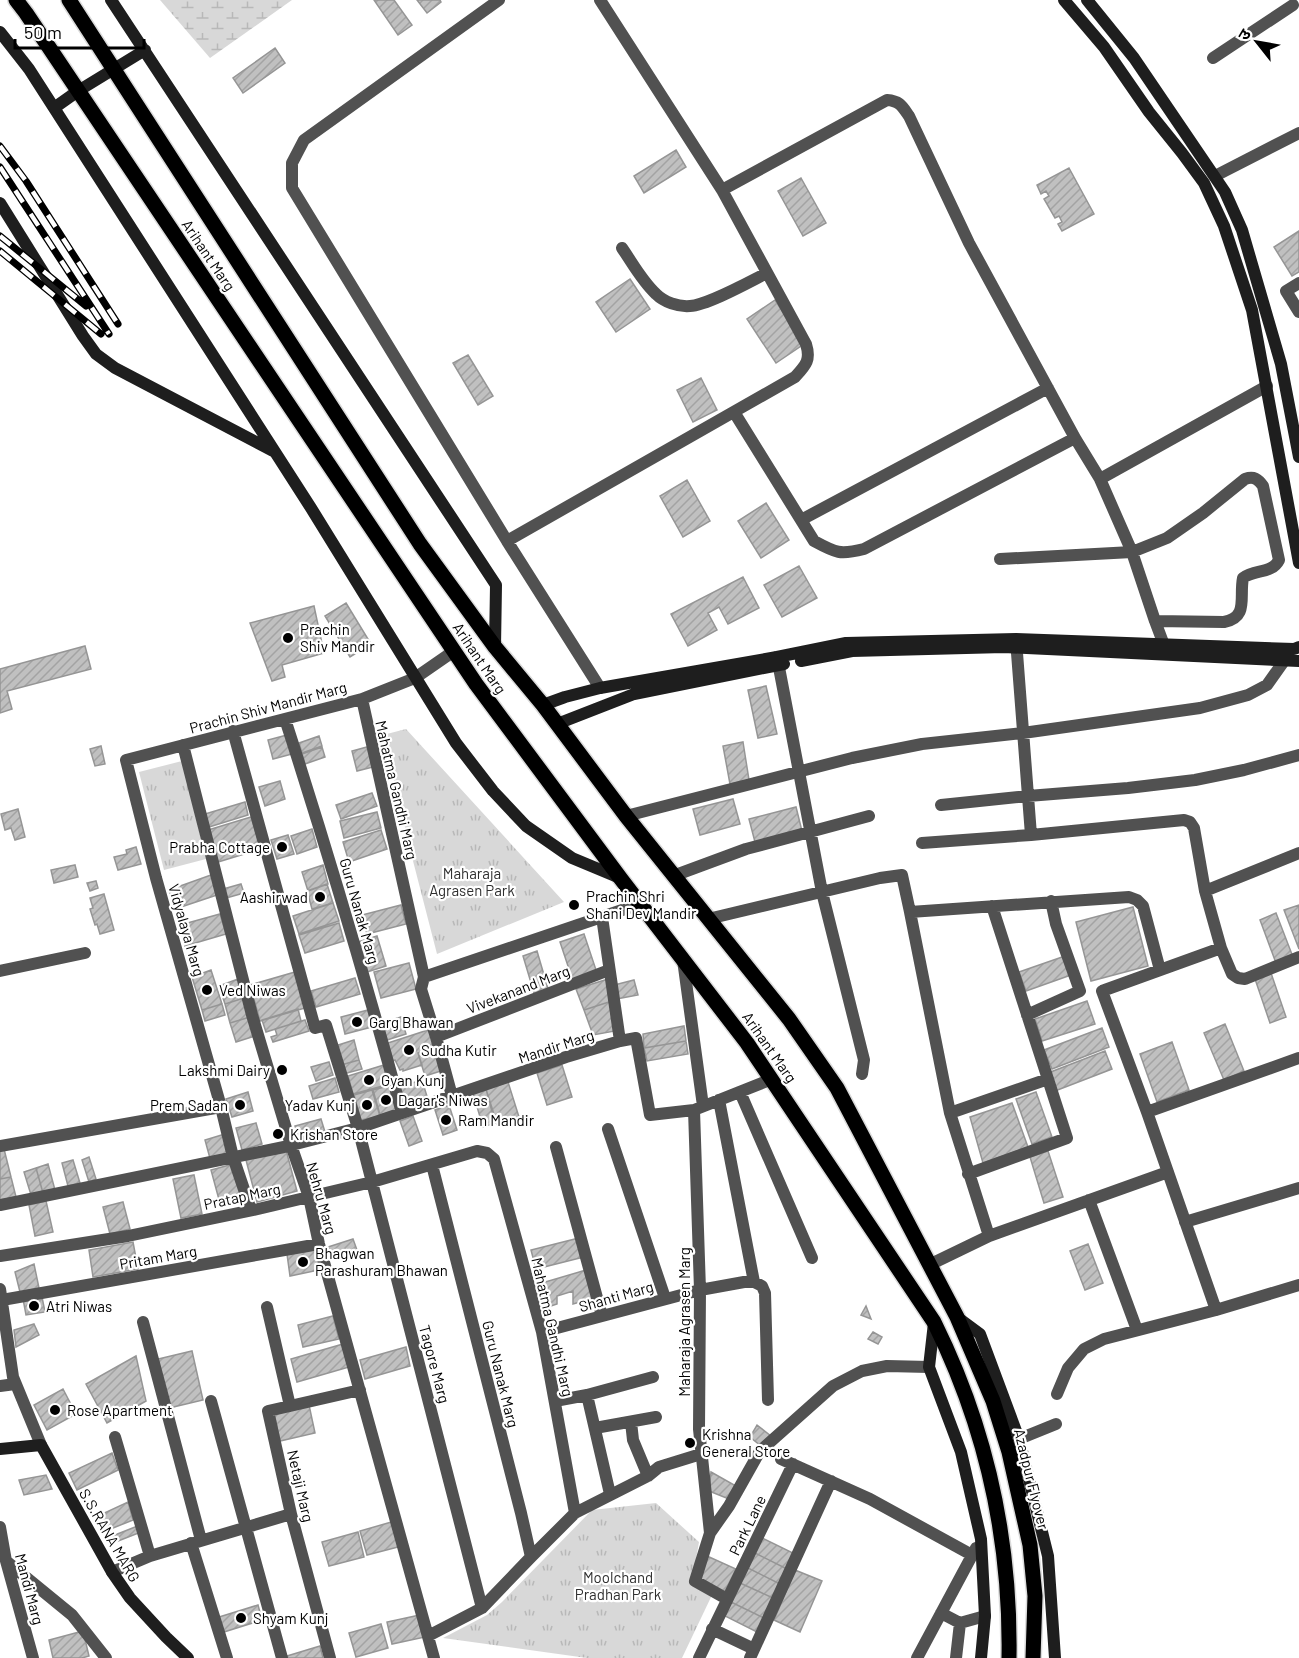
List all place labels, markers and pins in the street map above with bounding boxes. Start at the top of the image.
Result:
place label: Prachin Shiv Mandir [300,620,375,655]
marker: Prachin Shiv Mandir [281,631,295,645]
place label: Prabha Cottage [169,838,270,856]
marker: Prabha Cottage [275,840,289,854]
place label: Prachin Shri Shani Dev Mandir [586,887,697,922]
place label: Aashirwad [240,888,308,906]
marker: Aashirwad [313,890,327,904]
marker: Prachin Shri Shani Dev Mandir [567,898,581,912]
place label: Ved Niwas [219,981,286,999]
marker: Ved Niwas [200,983,214,997]
place label: Garg Bhawan [369,1013,454,1031]
marker: Garg Bhawan [350,1015,364,1029]
place label: Sudha Kutir [421,1041,497,1059]
marker: Sudha Kutir [402,1043,416,1057]
place label: Lakshmi Dairy [178,1061,270,1079]
marker: Lakshmi Dairy [275,1063,289,1077]
place label: Gyan Kunj [381,1071,445,1089]
marker: Gyan Kunj [362,1073,376,1087]
place label: Dagar's Niwas [398,1091,488,1109]
marker: Dagar's Niwas [379,1093,393,1107]
place label: Prem Sadan [150,1096,228,1114]
place label: Yadav Kunj [285,1096,355,1114]
marker: Prem Sadan [233,1098,247,1112]
marker: Yadav Kunj [360,1098,374,1112]
place label: Ram Mandir [458,1111,535,1129]
marker: Ram Mandir [439,1113,453,1127]
place label: Krishan Store [290,1125,378,1143]
marker: Krishan Store [271,1127,285,1141]
place label: Bhagwan Parashuram Bhawan [315,1244,448,1279]
marker: Bhagwan Parashuram Bhawan [296,1255,310,1269]
place label: Atri Niwas [46,1297,112,1315]
marker: Atri Niwas [27,1299,41,1313]
place label: Rose Apartment [67,1401,173,1419]
marker: Rose Apartment [48,1403,62,1417]
place label: Krishna General Store [702,1425,790,1460]
marker: Krishna General Store [683,1436,697,1450]
place label: Shyam Kunj [253,1609,329,1627]
marker: Shyam Kunj [234,1611,248,1625]

